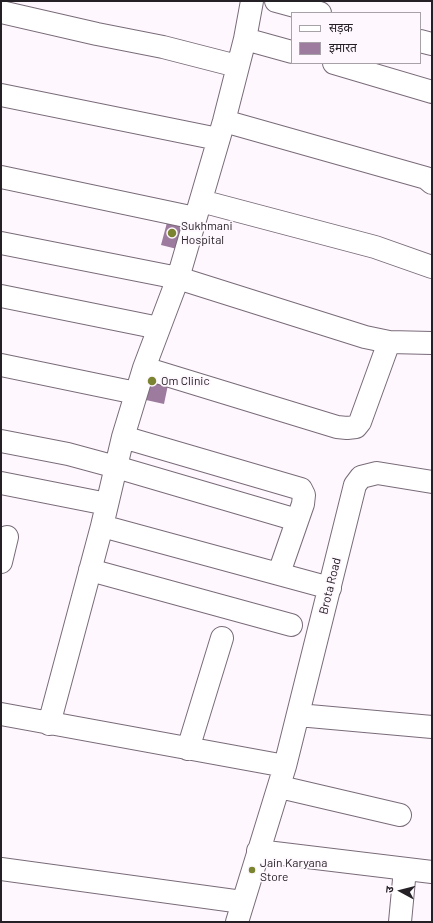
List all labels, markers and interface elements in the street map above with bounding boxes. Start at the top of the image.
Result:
legend [291,12,421,64]
text: सड़क [329,20,353,34]
text: इमारत [329,40,357,54]
place label: Sukhmani Hospital [181,219,233,247]
marker: Sukhmani Hospital [166,227,178,239]
place label: Om Clinic [161,374,210,388]
marker: Om Clinic [146,375,158,387]
street label: Brota Road [316,556,344,616]
place label: Jain Karyana Store [260,856,327,884]
marker: Jain Karyana Store [247,865,257,875]
north arrow [381,871,421,911]
text: उ [382,885,395,893]

